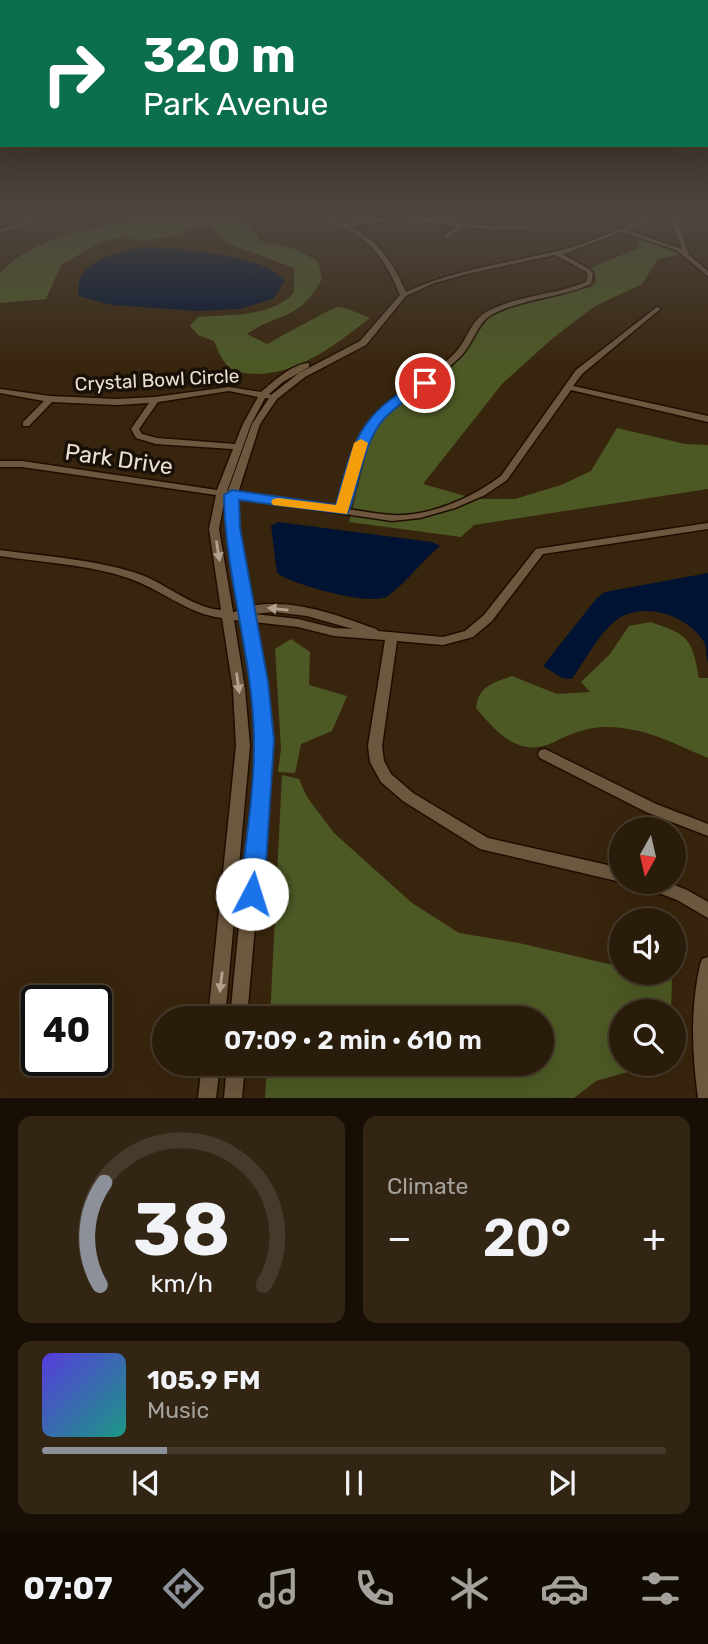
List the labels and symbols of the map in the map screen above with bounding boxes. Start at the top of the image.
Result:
pin [395,353,455,413]
street label: Crystal Bowl Circle [74,364,240,396]
street label: Park Drive [63,438,175,480]
one-way arrow [213,540,224,562]
one-way arrow [267,603,289,614]
one-way arrow [232,672,243,694]
north arrow [609,817,686,894]
position arrow [215,857,289,931]
one-way arrow [215,972,226,994]
speed limit sign: 40 [21,985,112,1076]

